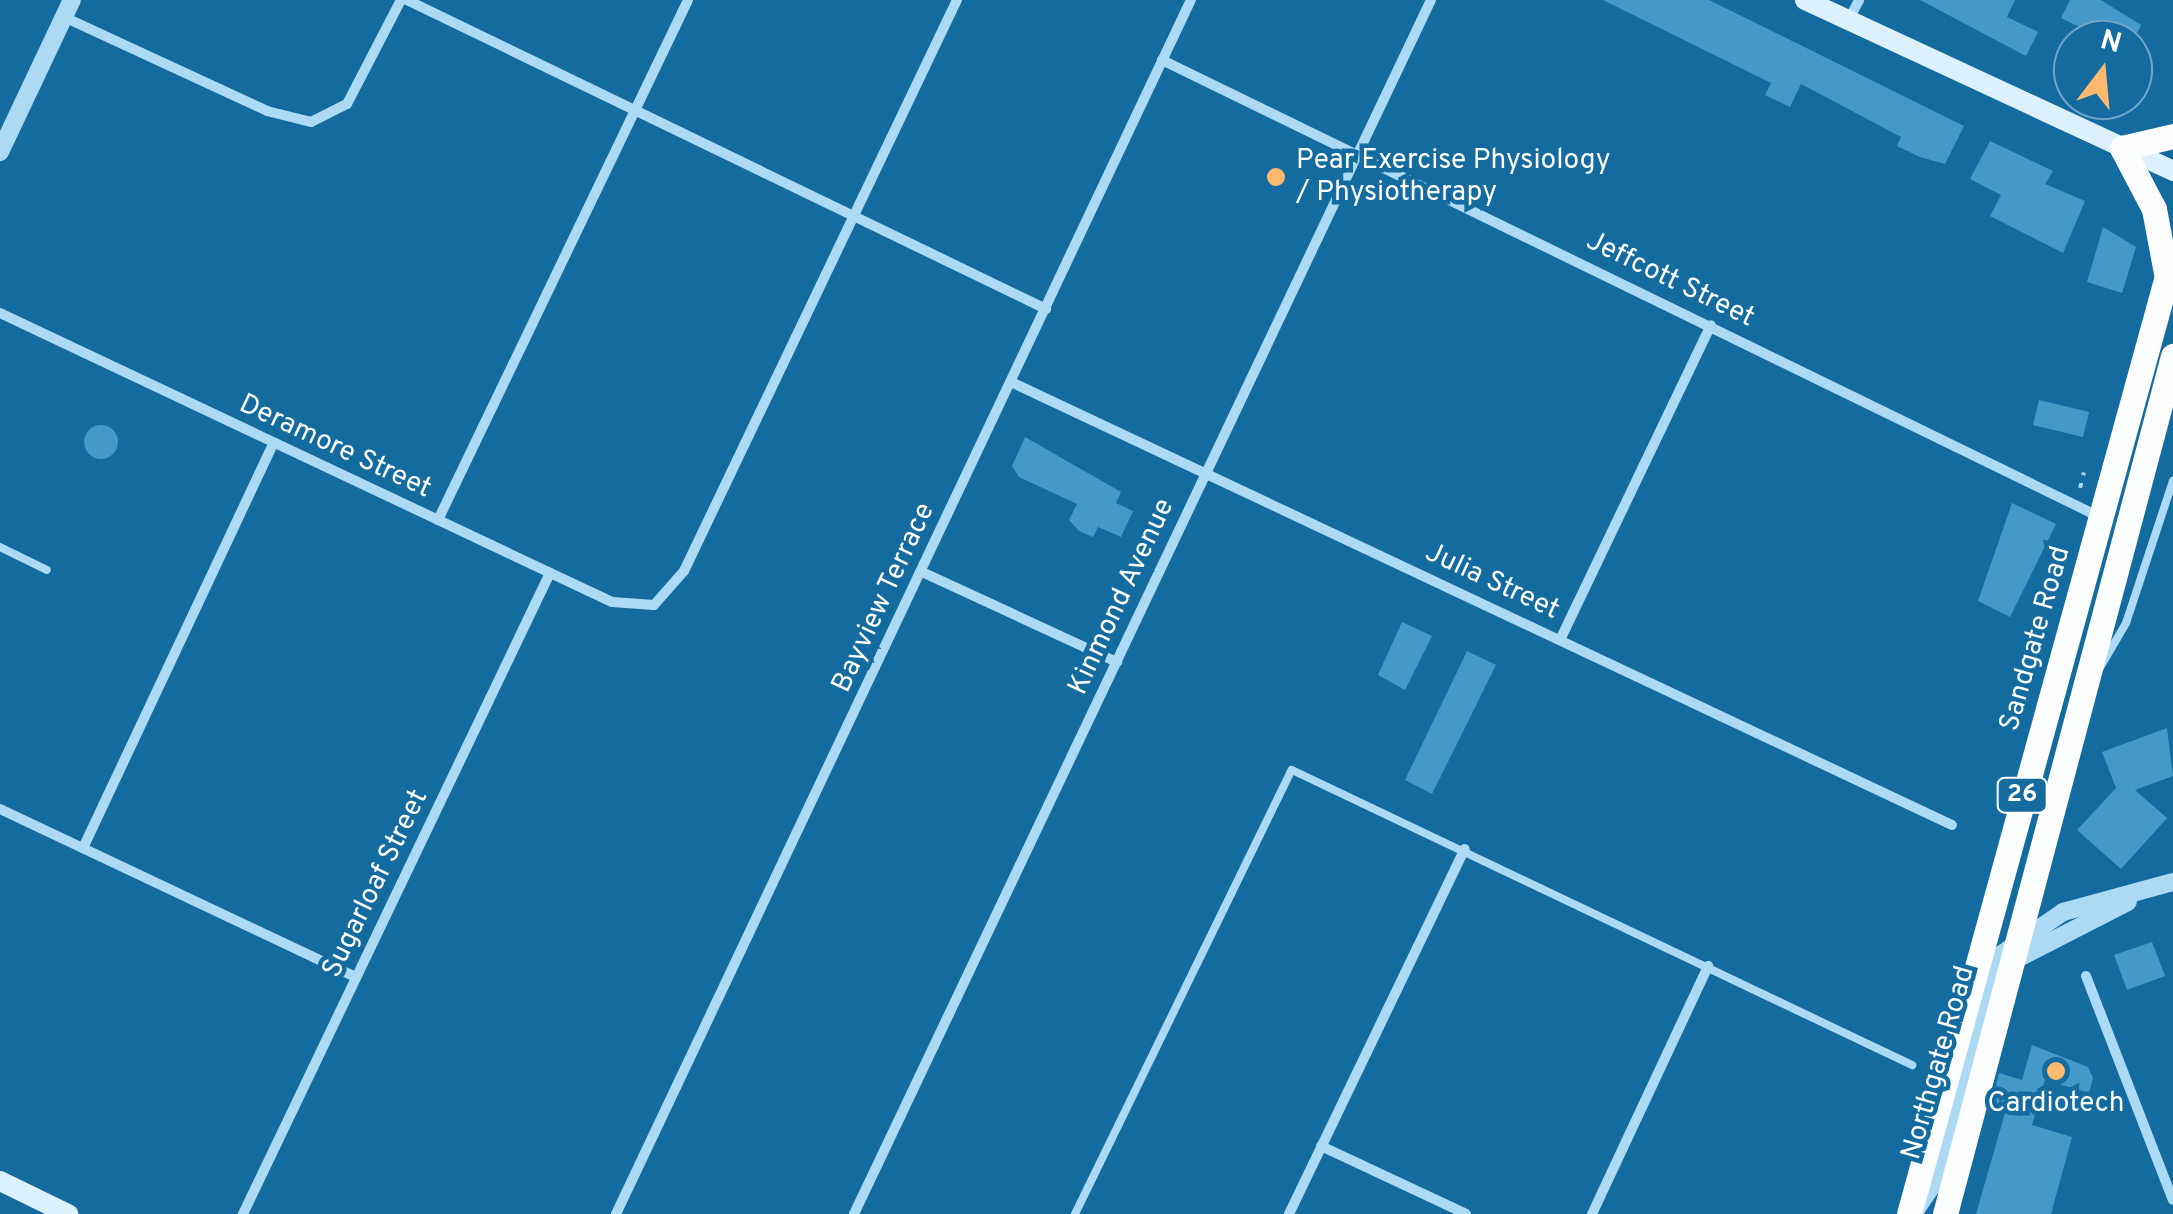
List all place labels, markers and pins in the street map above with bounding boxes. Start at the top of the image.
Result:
place label: Pear Exercise Physiology / Physiotherapy [1296,144,1610,210]
marker: Pear Exercise Physiology / Physiotherapy [1265,166,1287,188]
marker: Cardiotech [2045,1060,2067,1082]
place label: Cardiotech [1987,1087,2125,1121]

